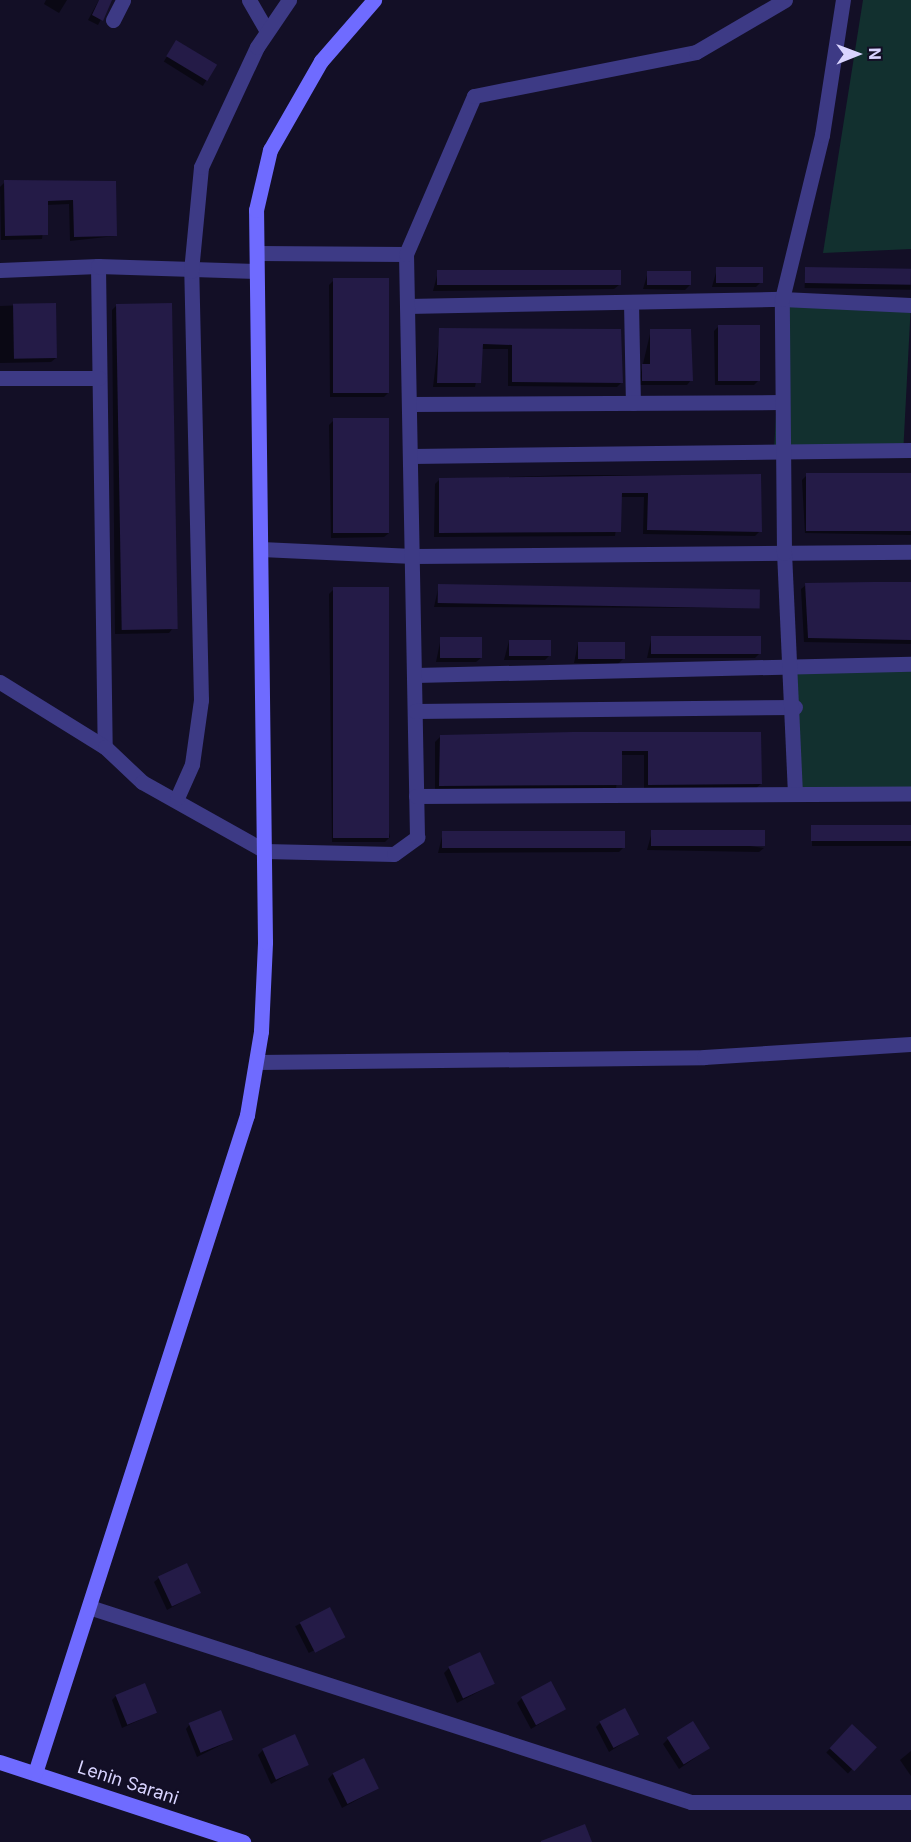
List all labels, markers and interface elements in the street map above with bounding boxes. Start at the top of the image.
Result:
north arrow [827,24,887,84]
text: N [865,47,885,60]
street label: Lenin Sarani [75,1757,181,1809]

